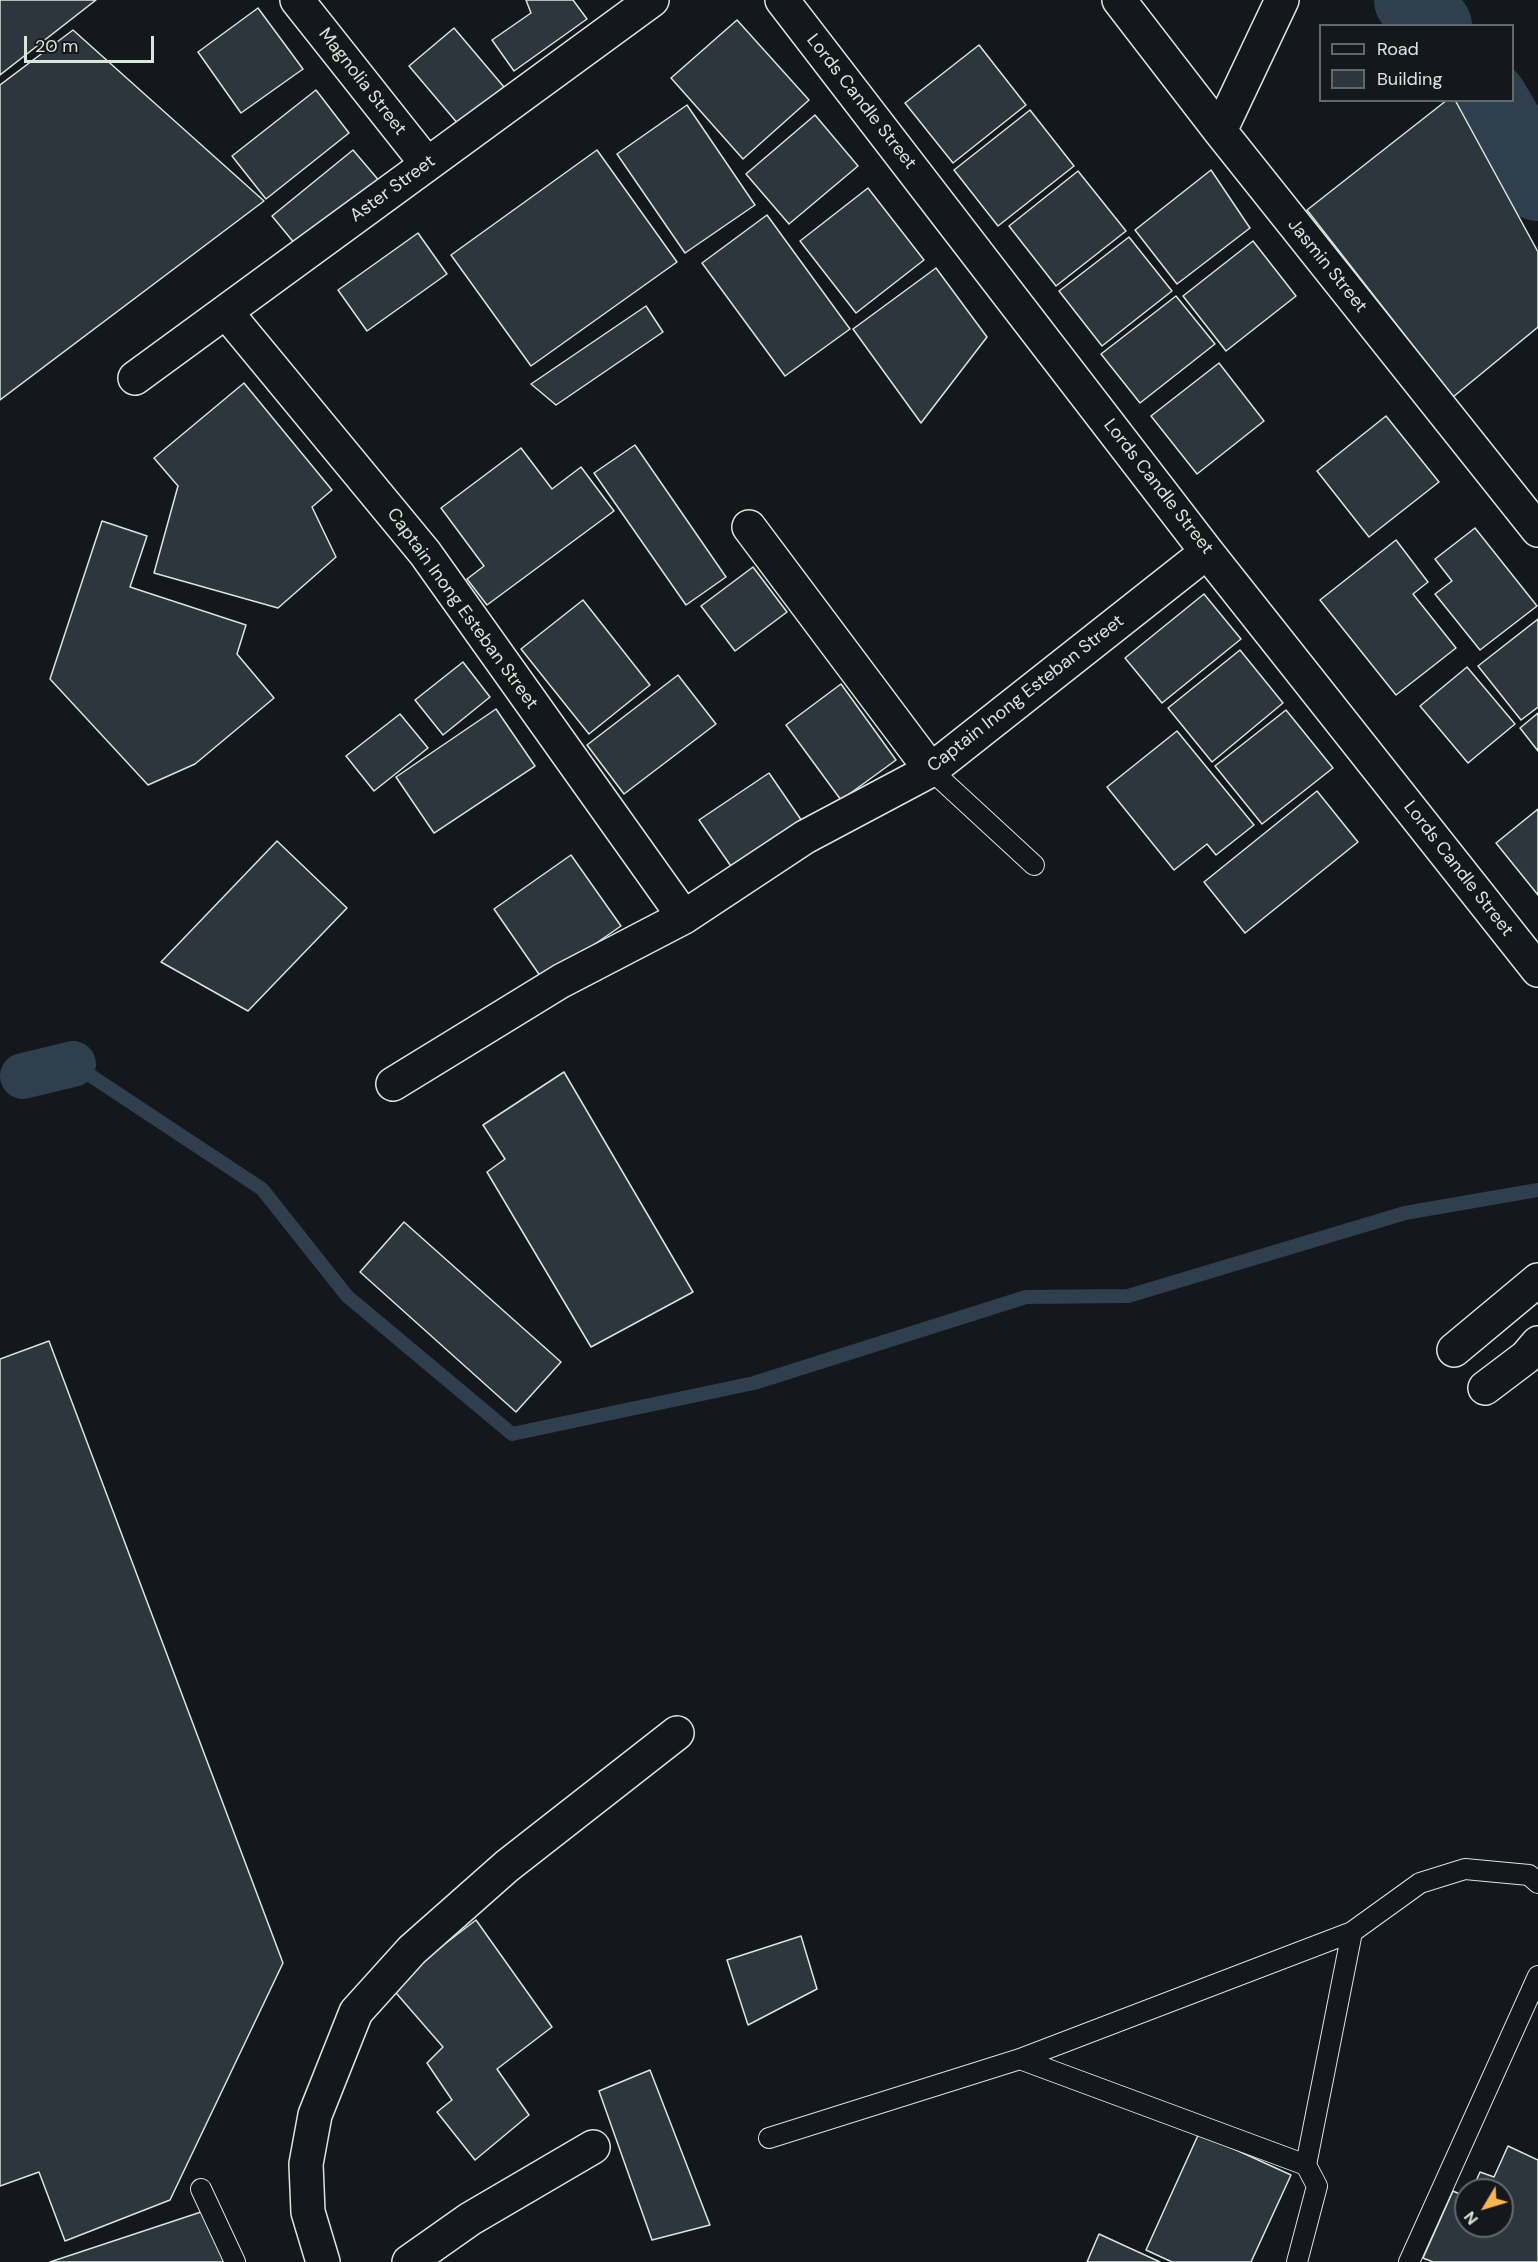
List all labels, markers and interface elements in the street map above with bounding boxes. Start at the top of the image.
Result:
scale bar [27,24,158,62]
street label: Magnolia Street [314,24,410,140]
legend [1319,24,1514,102]
street label: Lords Candle Street [802,30,920,174]
text: 20 m [35,34,78,58]
text: Road [1377,37,1419,61]
text: Building [1377,67,1442,91]
street label: Aster Street [346,151,440,227]
street label: Jasmin Street [1283,215,1371,317]
street label: Lords Candle Street [1099,415,1217,559]
street label: Captain Inong Esteban Street [382,504,542,714]
street label: Captain Inong Esteban Street [923,611,1129,777]
street label: Lords Candle Street [1399,797,1517,941]
north arrow [1454,2178,1514,2238]
text: N [1459,2207,1483,2229]

